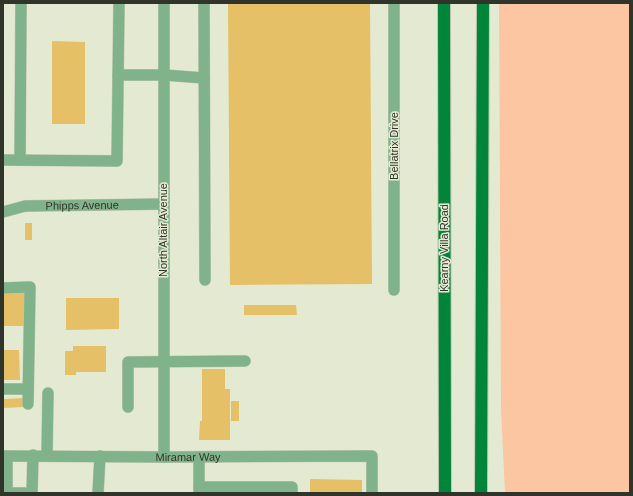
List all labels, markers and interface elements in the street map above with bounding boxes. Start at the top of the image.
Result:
street label: Bellatrix Drive [388,112,400,180]
street label: North Altair Avenue [157,183,169,277]
street label: Phipps Avenue [45,199,119,212]
street label: Kearny Villa Road [438,204,450,292]
street label: Miramar Way [155,451,221,463]

